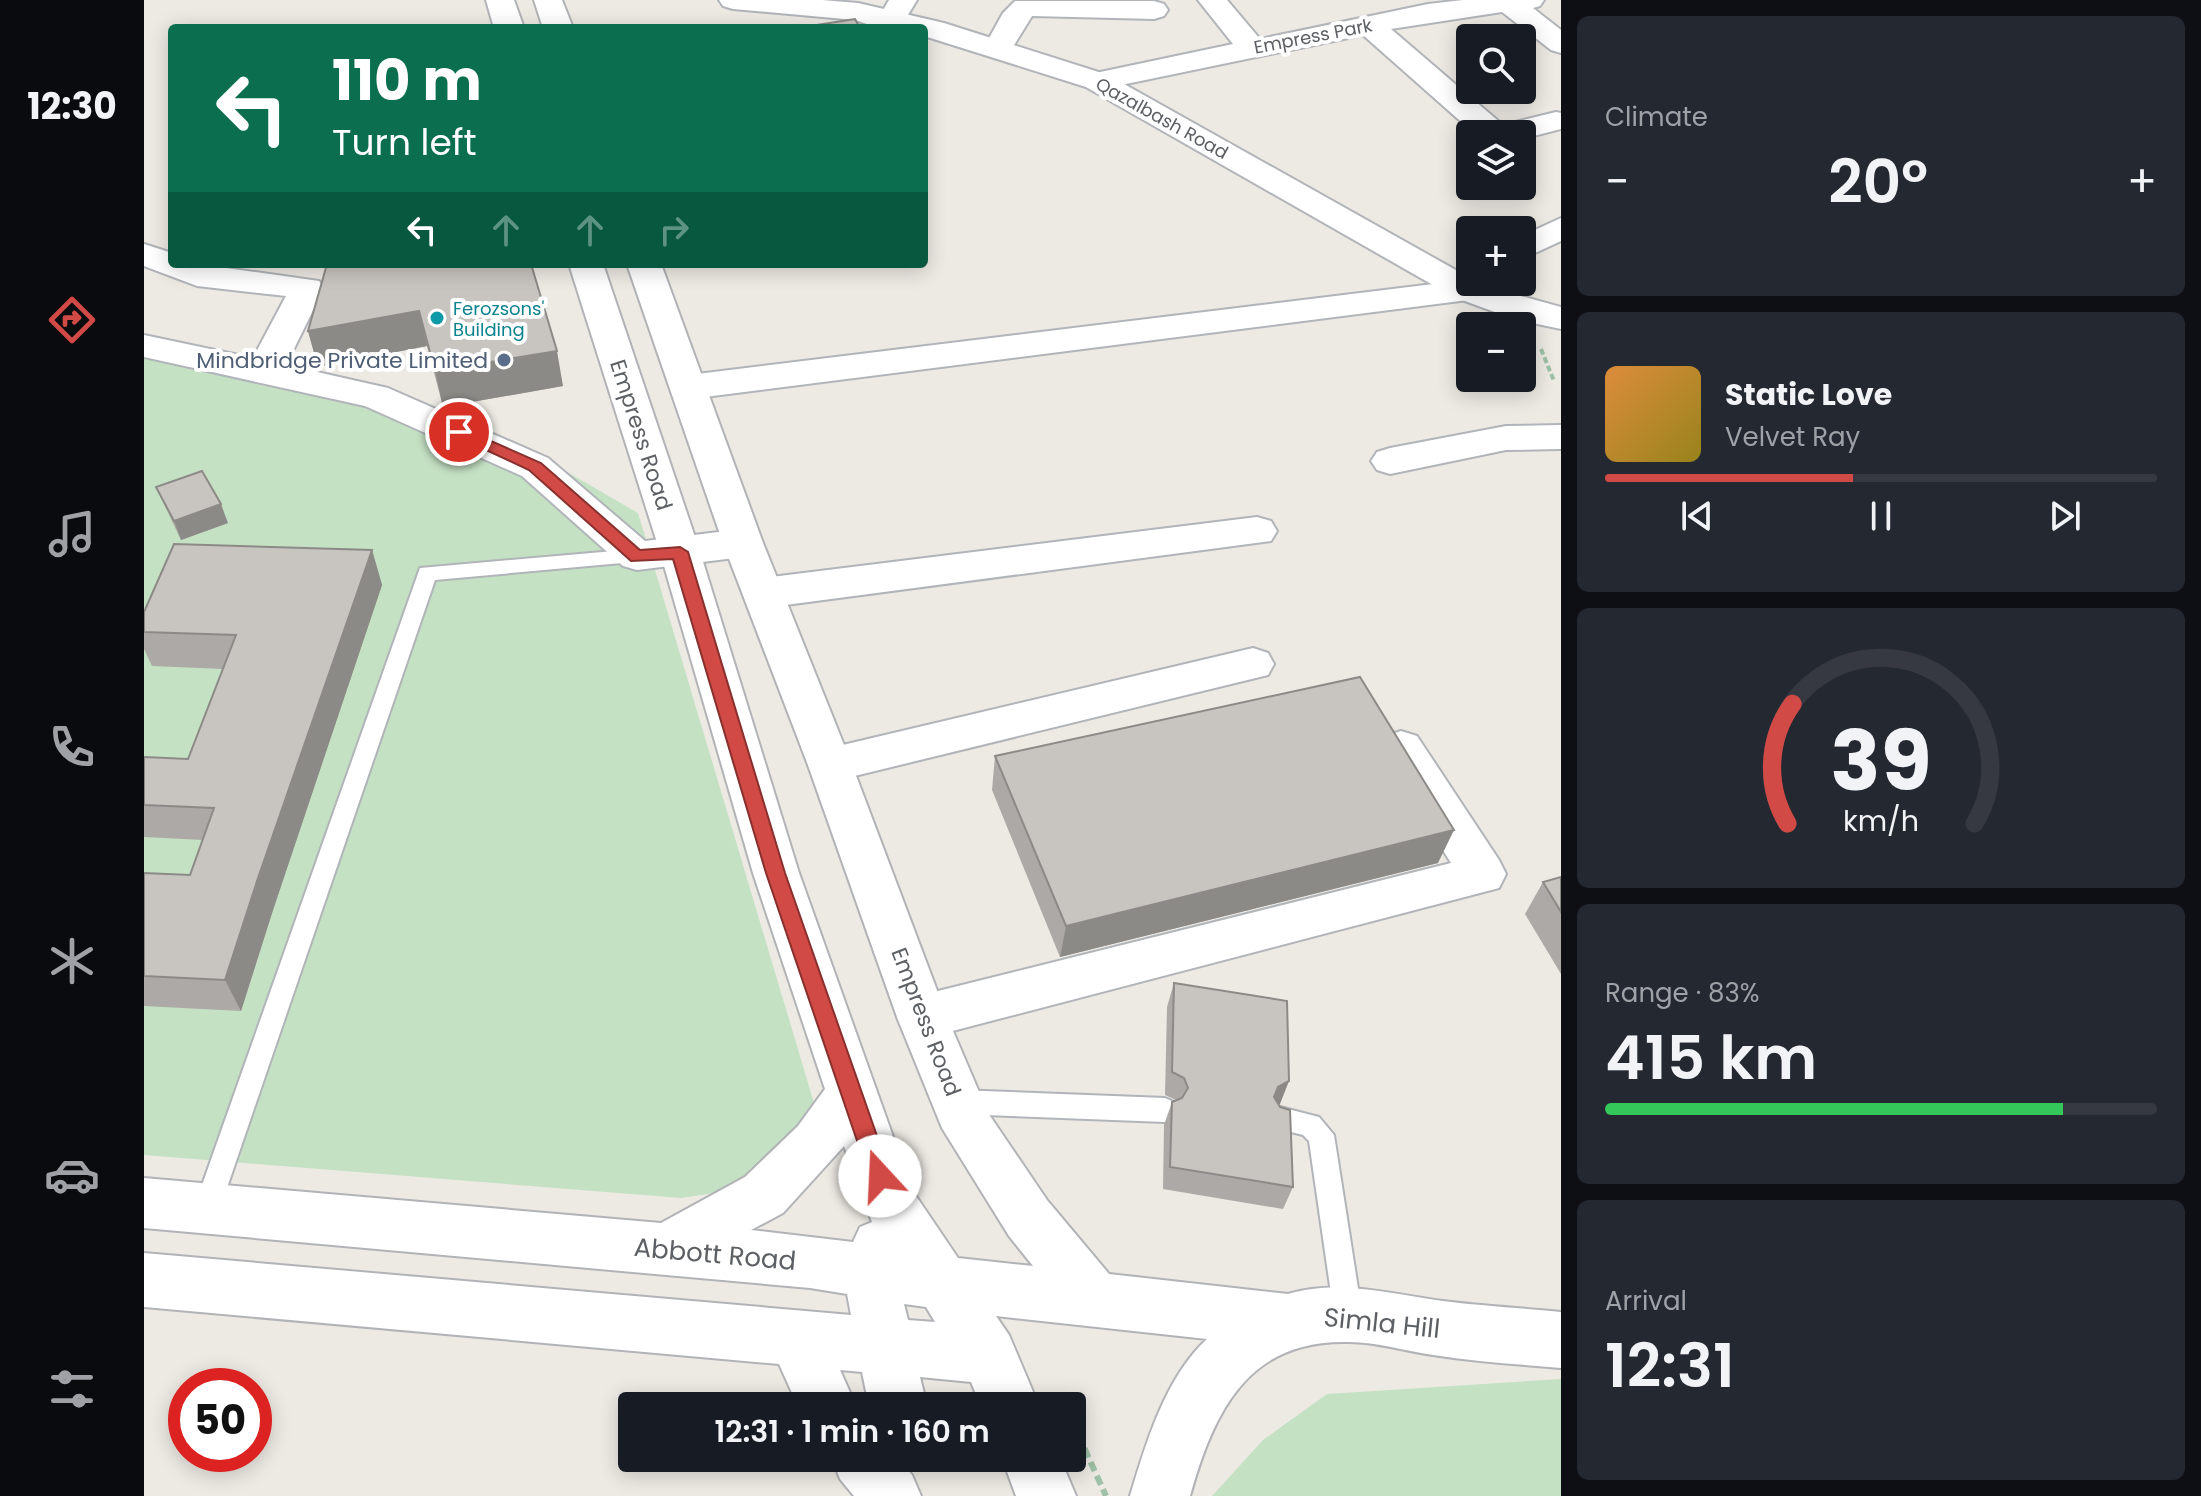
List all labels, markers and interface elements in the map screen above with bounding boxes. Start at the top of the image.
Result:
street label: Empress Park [1252,12,1375,60]
map controls [1456,24,1536,392]
button: search [1456,24,1536,104]
text: 110 m [332,41,482,120]
icon: left [200,56,304,160]
street label: Qazalbash Road [1091,71,1233,165]
text: 12:30 [27,81,117,132]
text: Climate [1605,99,1708,135]
text: Turn left [332,117,477,168]
button: layers [1456,120,1536,200]
text: 20° [1828,140,1928,224]
text: − [1605,151,1629,212]
text: + [2127,151,2157,212]
icon: left [400,208,444,252]
icon: ahead [484,208,528,252]
icon: ahead [568,208,612,252]
icon: right [652,208,696,252]
button: + [1456,216,1536,296]
icon: directions [44,292,100,348]
place label: Ferozsons' Building [453,296,544,342]
marker: Ferozsons' Building [428,309,446,327]
button: − [1456,312,1536,392]
place label: Mindbridge Private Limited [196,345,488,376]
marker: Mindbridge Private Limited [495,351,513,369]
street label: Empress Road [602,356,680,514]
text: Static Love [1725,373,1892,416]
pin [425,398,493,466]
icon: arrive [437,410,481,454]
text: Velvet Ray [1725,419,1860,455]
icon: previous [1675,494,1719,538]
icon: pause [1859,494,1903,538]
icon: next [2043,494,2087,538]
icon: music [44,506,100,562]
text: 39 [1830,703,1932,819]
icon: phone [44,719,100,775]
text: km/h [1843,801,1919,841]
icon: climate [44,933,100,989]
street label: Empress Road [883,943,969,1101]
text: Range · 83% [1605,975,1760,1011]
text: 415 km [1605,1016,1817,1100]
position arrow [838,1134,922,1218]
icon: car [44,1147,100,1203]
street label: Abbott Road [632,1229,798,1279]
text: Arrival [1605,1283,1687,1319]
street label: Simla Hill [1322,1299,1442,1347]
text: 12:31 [1605,1324,1735,1408]
icon: filters [44,1361,100,1417]
speed limit sign: 50 [168,1368,272,1472]
text: 12:31 · 1 min · 160 m [714,1410,990,1453]

